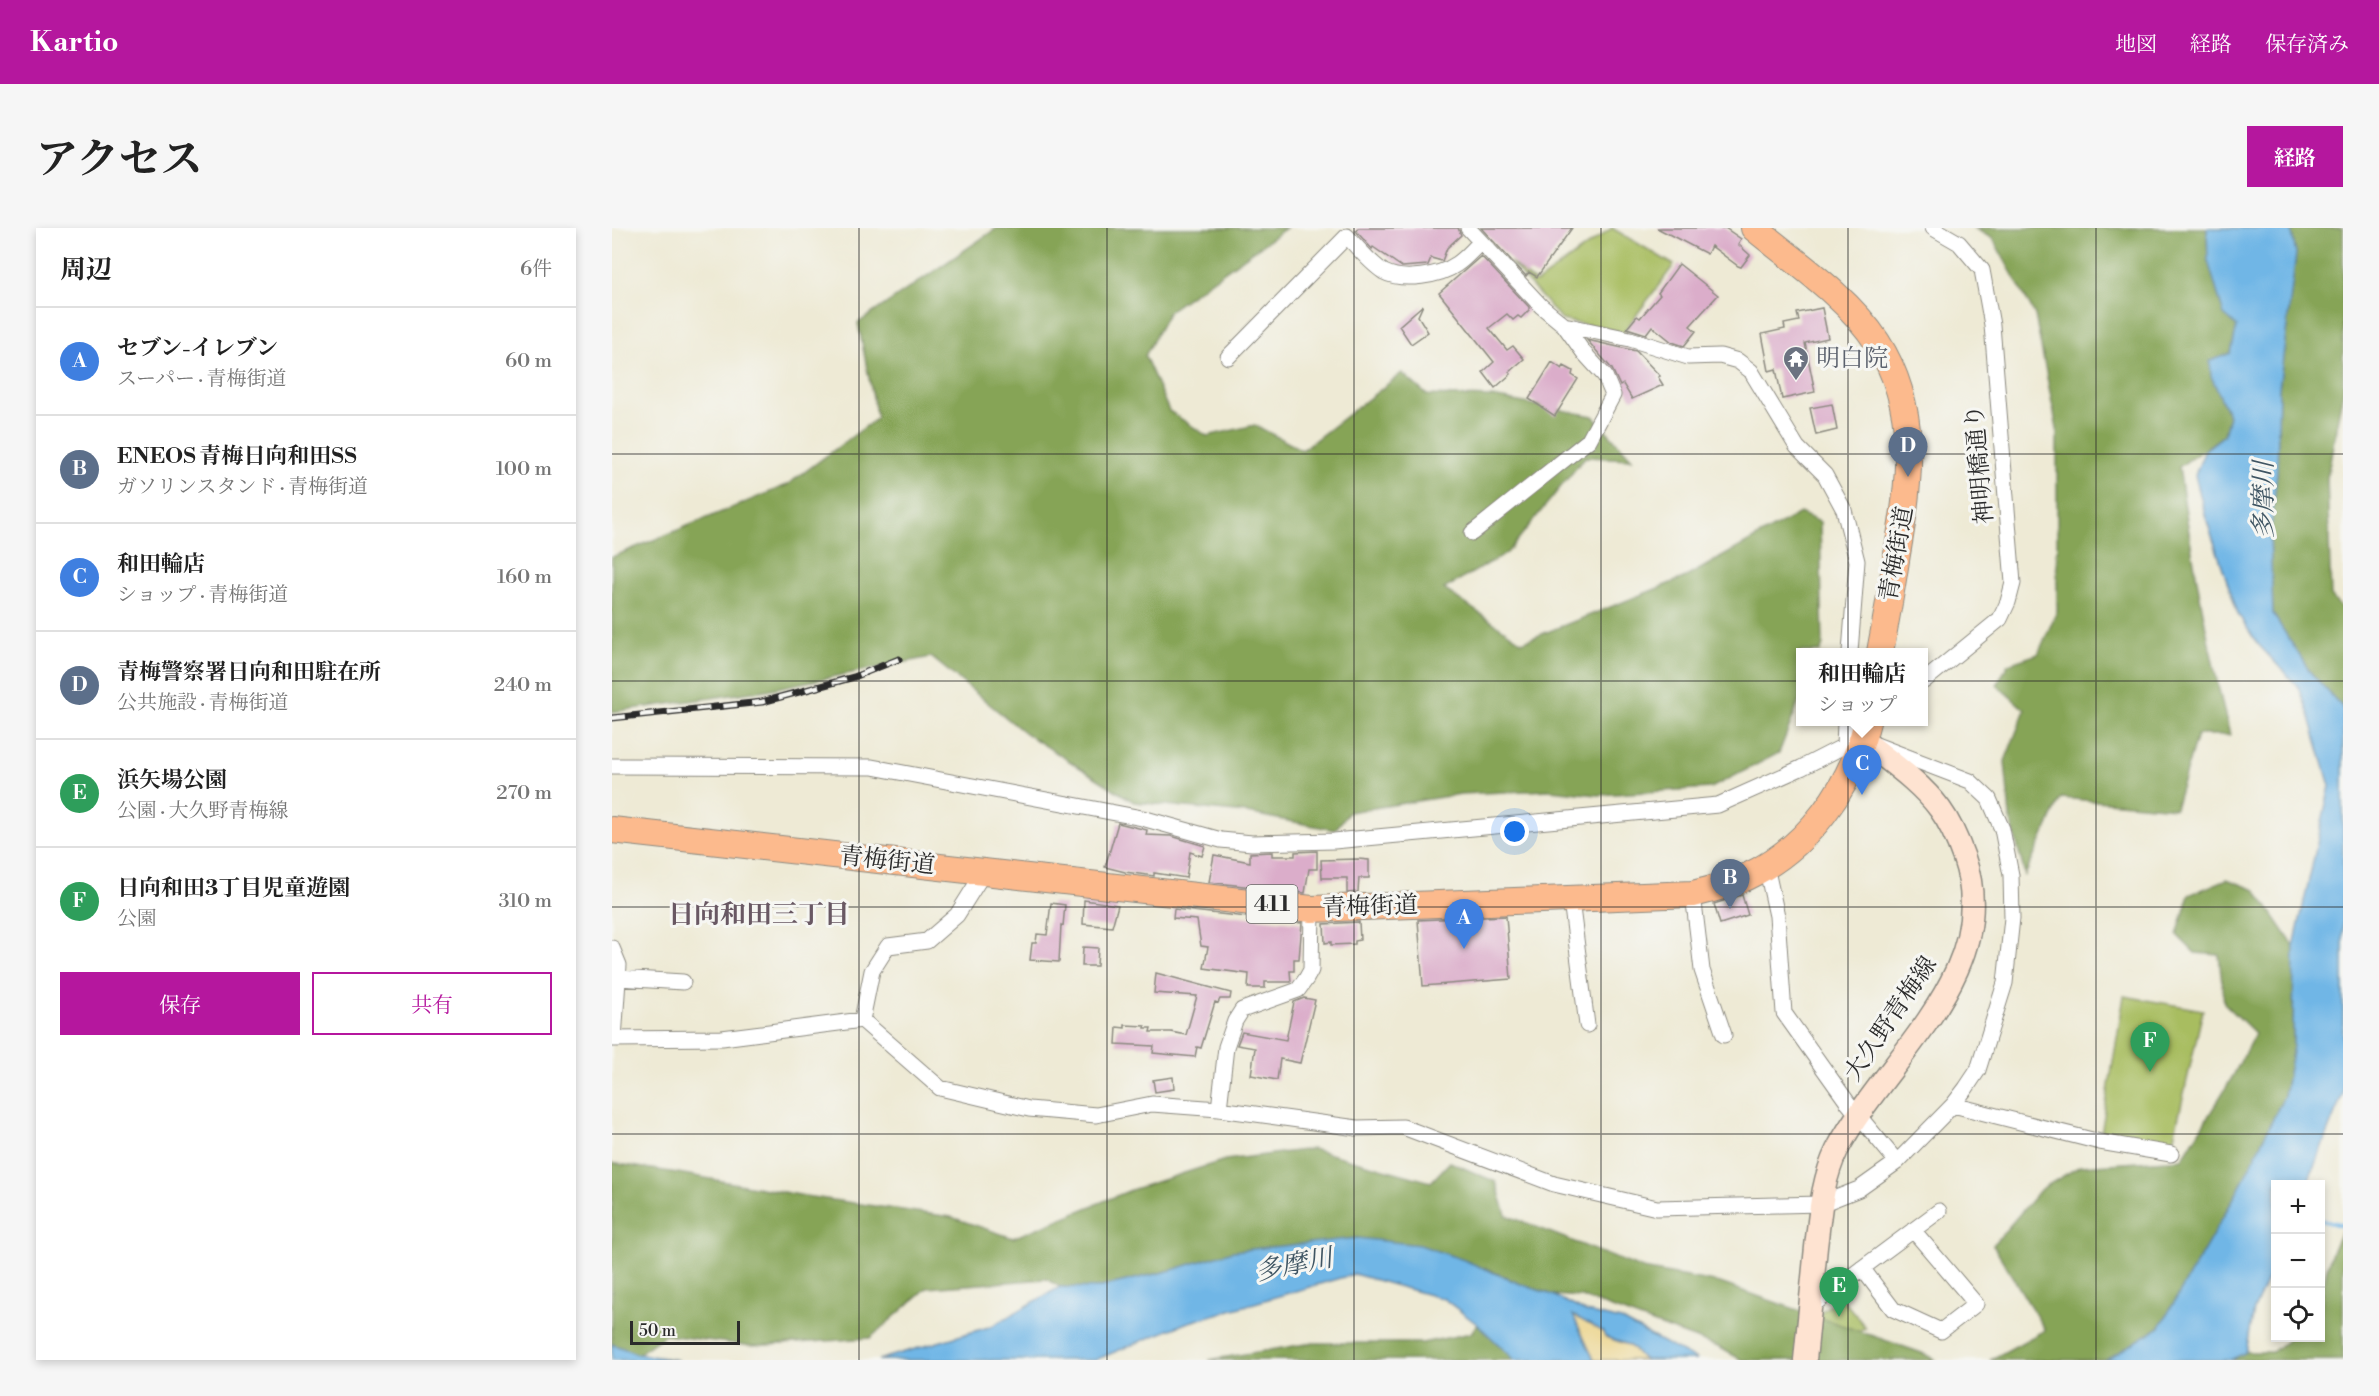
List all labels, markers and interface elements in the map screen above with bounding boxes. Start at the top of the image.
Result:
text: Kartio [30,25,119,60]
text: 地図 [2115,32,2157,58]
text: 経路 [2190,32,2232,58]
text: 保存済み [2265,32,2349,58]
button: 経路 [2247,126,2343,187]
text: アクセス [36,134,203,187]
text: 周辺 [60,254,112,286]
text: 6件 [520,257,552,282]
text: セブン-イレブン [117,335,278,362]
temple icon: 明白院 [1781,344,1811,382]
place label: 明白院 [1816,344,1888,374]
text: A [72,349,87,374]
text: 60 m [505,349,552,374]
text: スーパー · 青梅街道 [117,367,287,392]
street label: 神明橋通り [1960,403,2000,525]
pin: D [1888,428,1928,477]
text: ENEOS 青梅日向和田SS [117,443,357,470]
text: B [72,457,87,482]
text: 100 m [496,457,552,482]
water label: 多摩川 [2248,458,2280,539]
text: ガソリンスタンド · 青梅街道 [117,475,368,500]
street label: 青梅街道 [1874,504,1920,604]
text: 和田輪店 [117,551,205,578]
text: C [72,565,87,590]
text: 160 m [497,565,552,590]
text: ショップ · 青梅街道 [117,583,288,608]
popup [1796,648,1928,726]
text: 青梅警察署日向和田駐在所 [117,659,381,686]
text: 和田輪店 [1818,661,1906,688]
text: D [72,673,87,698]
text: 240 m [494,673,552,698]
text: 公共施設 · 青梅街道 [117,691,289,716]
text: ショップ [1818,693,1898,718]
pin: C [1842,746,1882,795]
text: 浜矢場公園 [117,767,227,794]
text: E [73,781,86,806]
text: 270 m [496,781,552,806]
text: 公園 · 大久野青梅線 [117,799,289,824]
your location [1500,817,1529,846]
street label: 青梅街道 [838,841,936,881]
pin: B [1710,860,1750,909]
text: 日向和田3丁目児童遊園 [117,875,350,902]
road number: 411 [1246,885,1298,923]
text: F [72,889,87,914]
text: 310 m [499,889,552,914]
street label: 青梅街道 [1322,890,1418,924]
district label: 日向和田三丁目 [668,899,850,931]
pin: A [1444,900,1484,949]
text: 公園 [117,907,157,932]
street label: 大久野青梅線 [1838,951,1944,1087]
button: 保存 [60,972,300,1035]
button: 共有 [312,972,552,1035]
pin: F [2130,1022,2170,1072]
map controls [2271,1180,2325,1342]
button: + [2271,1180,2325,1234]
button: − [2271,1234,2325,1288]
water label: 多摩川 [1253,1241,1338,1288]
pin: E [1820,1268,1858,1317]
button: locate [2271,1288,2325,1342]
scale bar [630,1318,740,1346]
text: 50 m [639,1321,676,1341]

